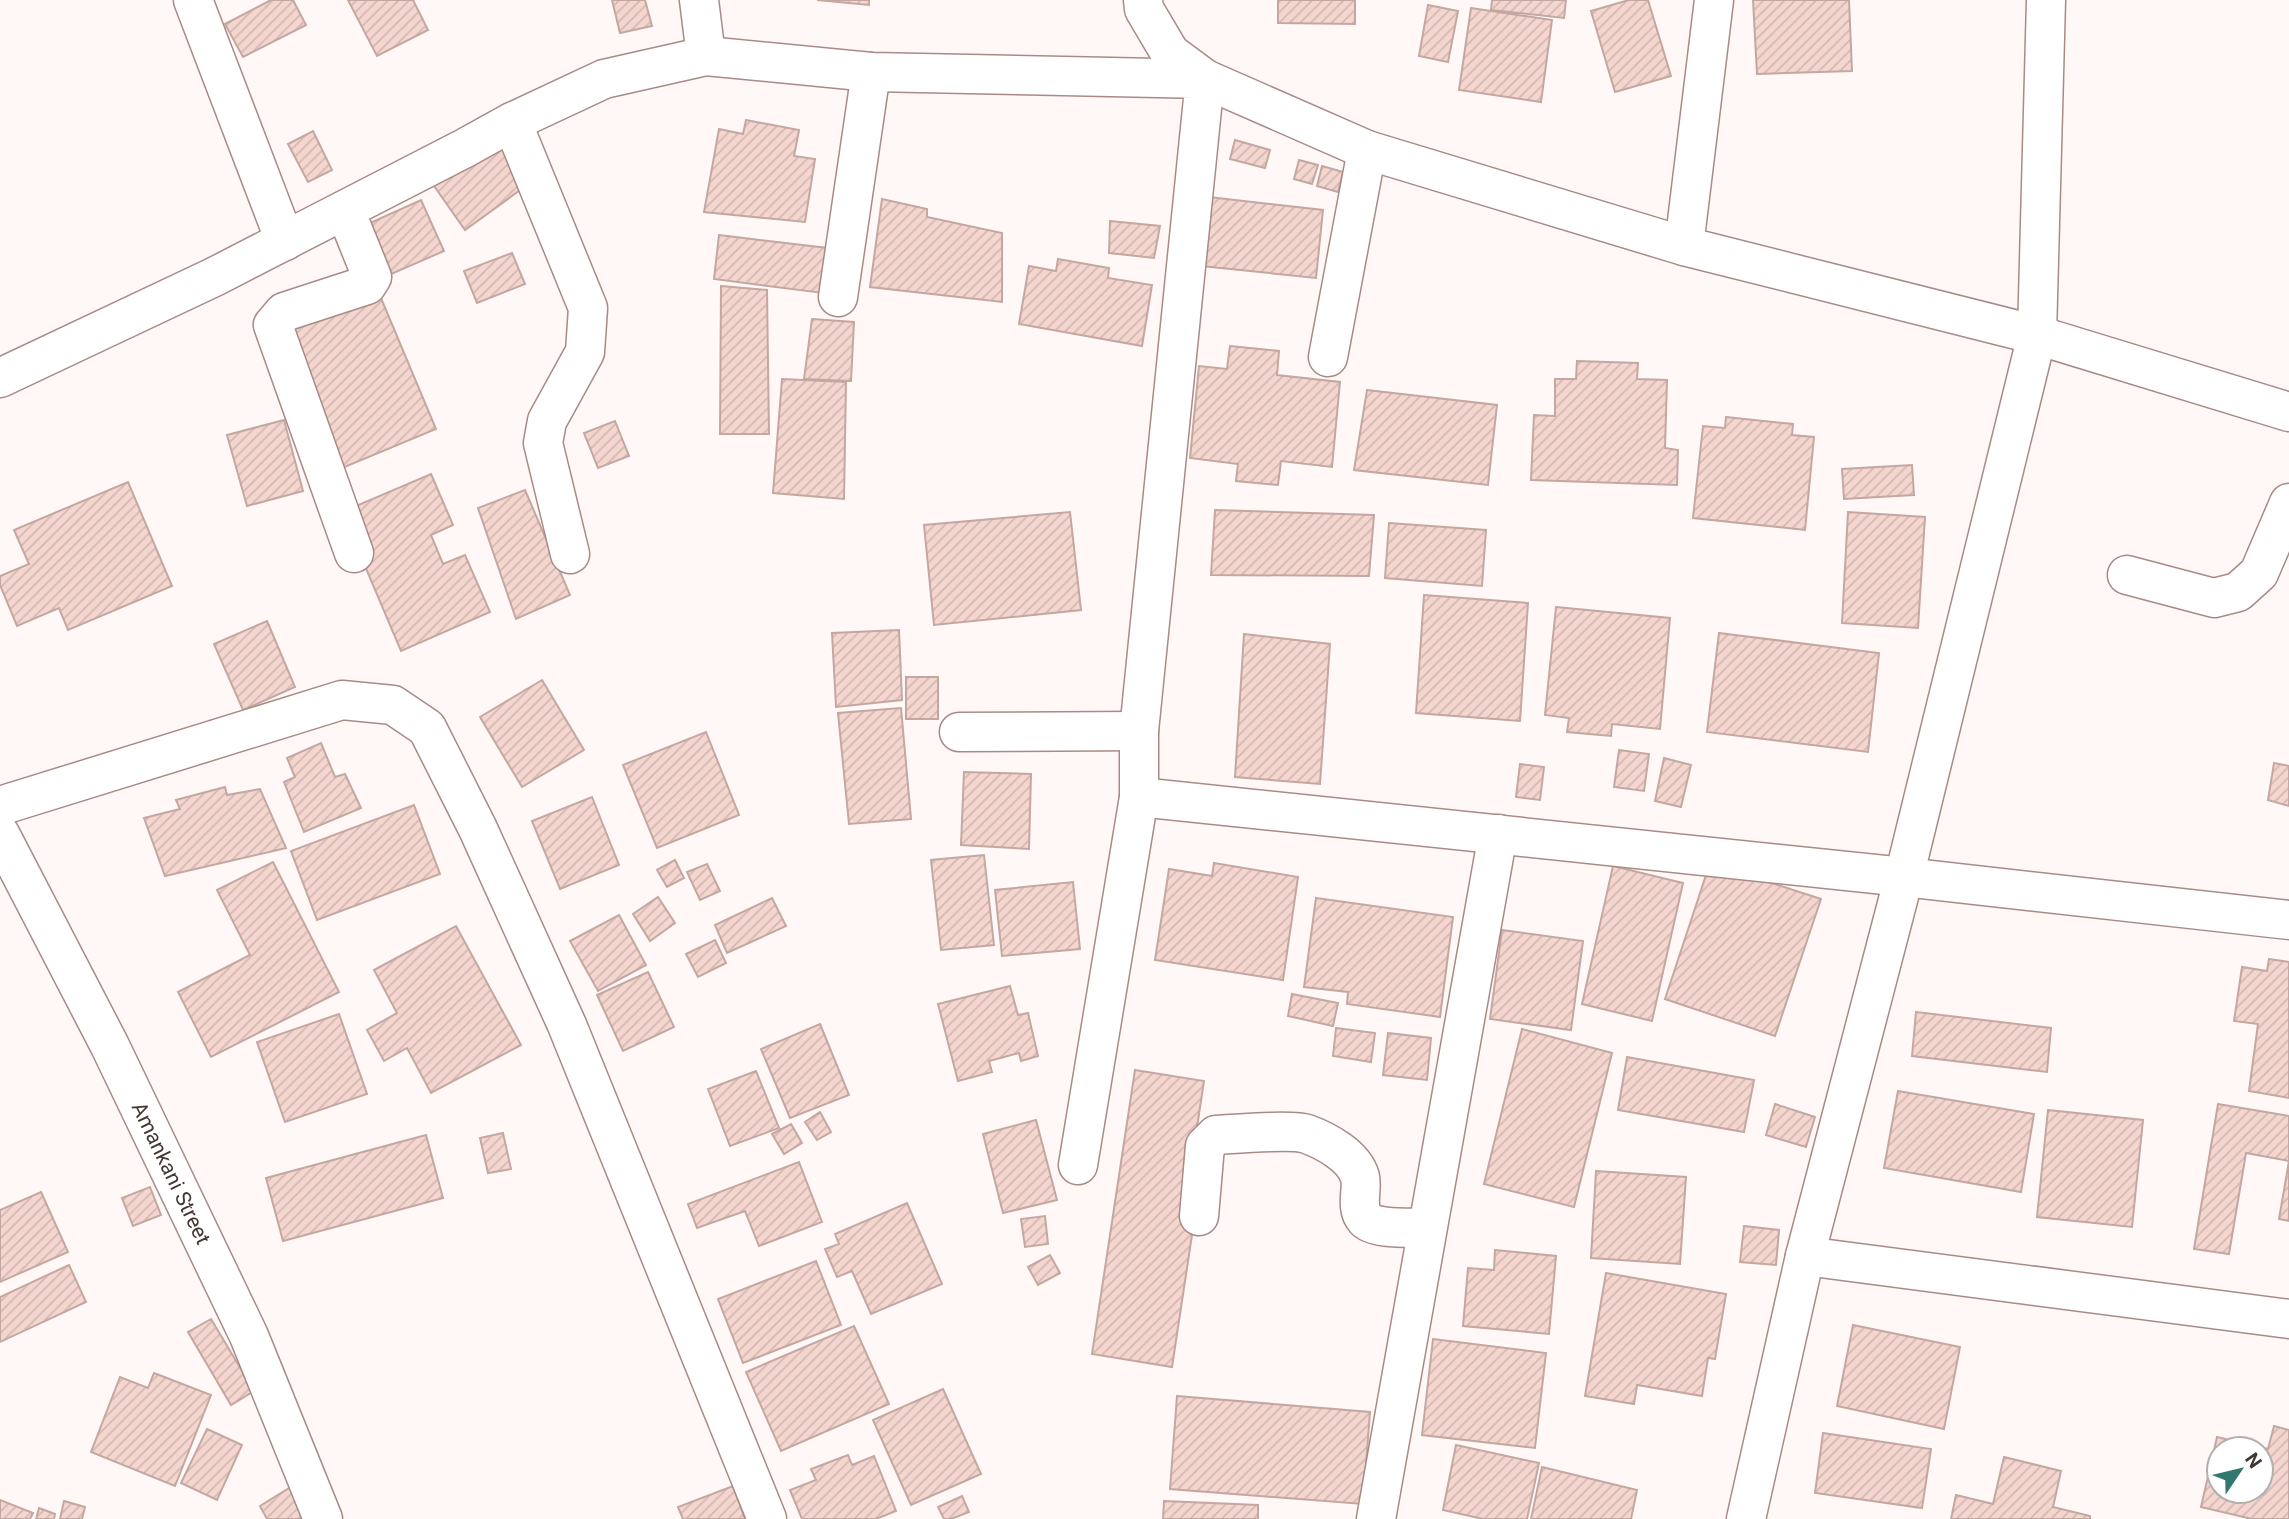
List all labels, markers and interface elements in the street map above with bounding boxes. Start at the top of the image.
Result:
street label: Amankani Street [127,1098,215,1248]
north arrow [2205,1435,2275,1505]
text: N [2240,1448,2267,1473]

